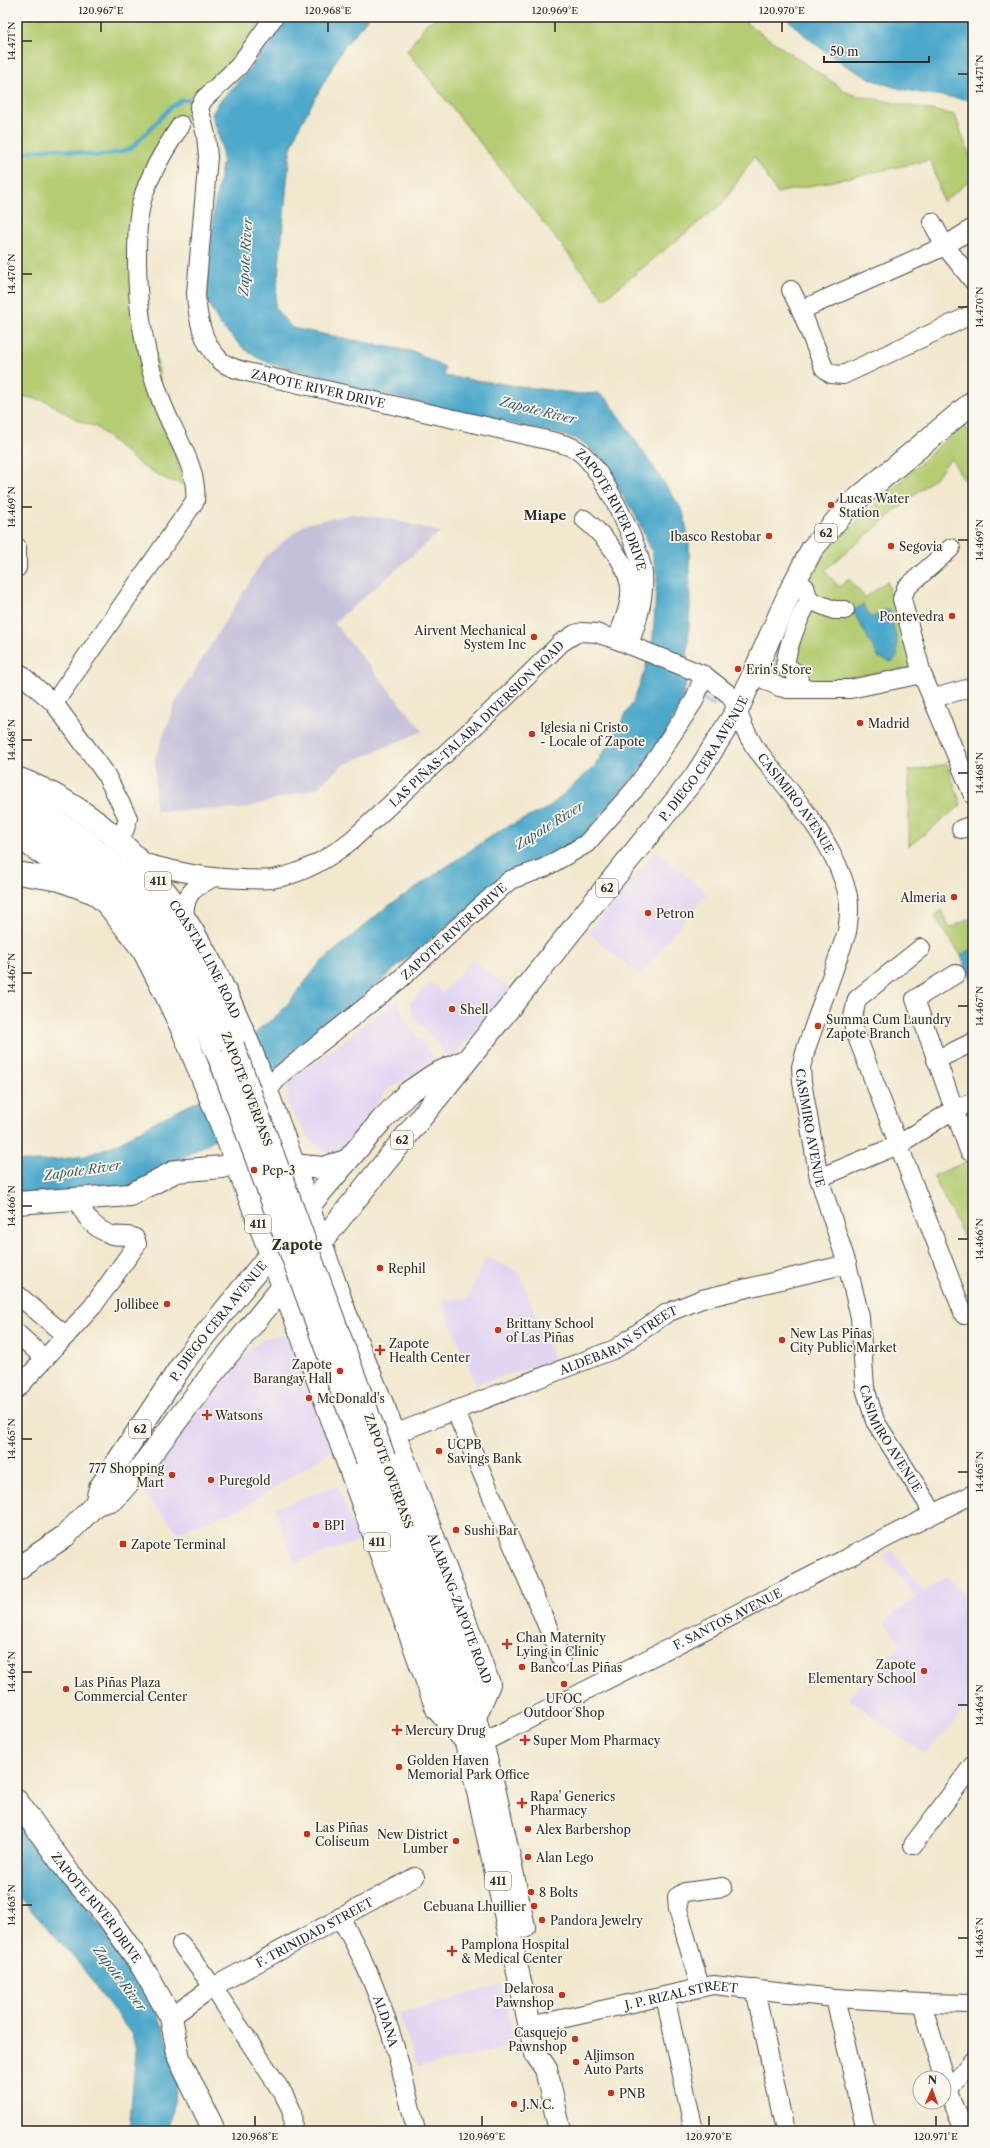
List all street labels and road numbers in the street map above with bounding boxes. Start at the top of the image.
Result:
street label: ZAPOTE RIVER DRIVE [250,366,387,411]
street label: ZAPOTE RIVER DRIVE [573,445,650,572]
road number: 62 [815,524,837,542]
street label: LAS PIÑAS-TALABA DIVERSION ROAD [386,637,567,810]
street label: P. DIEGO CERA AVENUE [655,693,751,824]
street label: CASIMIRO AVENUE [755,750,838,856]
road number: 411 [145,872,171,890]
street label: ZAPOTE RIVER DRIVE [398,879,509,982]
road number: 62 [596,879,618,897]
street label: COASTAL LINE ROAD [166,897,244,1021]
street label: ZAPOTE OVERPASS [218,1030,276,1148]
street label: CASIMIRO AVENUE [794,1068,829,1189]
road number: 62 [391,1131,413,1149]
road number: 411 [245,1215,271,1233]
street label: P. DIEGO CERA AVENUE [166,1258,269,1384]
street label: ALDEBARAN STREET [556,1302,680,1378]
street label: CASIMIRO AVENUE [857,1383,926,1495]
street label: ZAPOTE OVERPASS [361,1411,417,1531]
road number: 62 [129,1420,151,1438]
street label: ALABANG-ZAPOTE ROAD [425,1530,496,1686]
road number: 411 [364,1533,390,1551]
street label: F. SANTOS AVENUE [670,1585,784,1653]
street label: ZAPOTE RIVER DRIVE [49,1849,145,1966]
road number: 411 [485,1872,511,1890]
street label: F. TRINIDAD STREET [253,1894,376,1970]
street label: J. P. RIZAL STREET [621,1977,739,2012]
street label: ALDANA [370,1992,402,2050]

